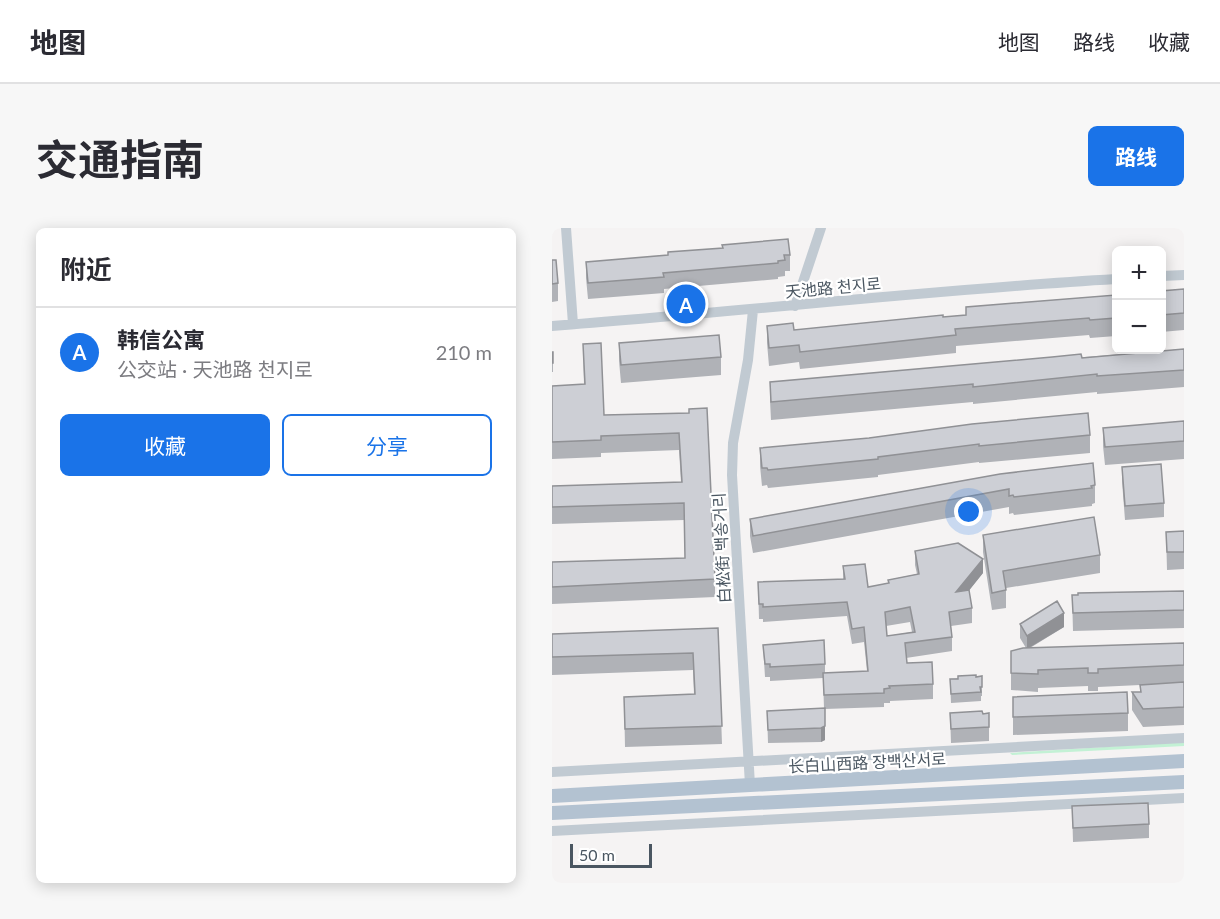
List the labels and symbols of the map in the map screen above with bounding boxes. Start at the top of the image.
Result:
street label: 天池路 천지로 [784,273,882,301]
pin: A [666,282,706,326]
street label: 白松街 백송거리 [709,492,733,604]
your location [954,497,983,526]
street label: 长白山西路 장백산서로 [788,748,947,776]
scale bar [570,841,652,868]

